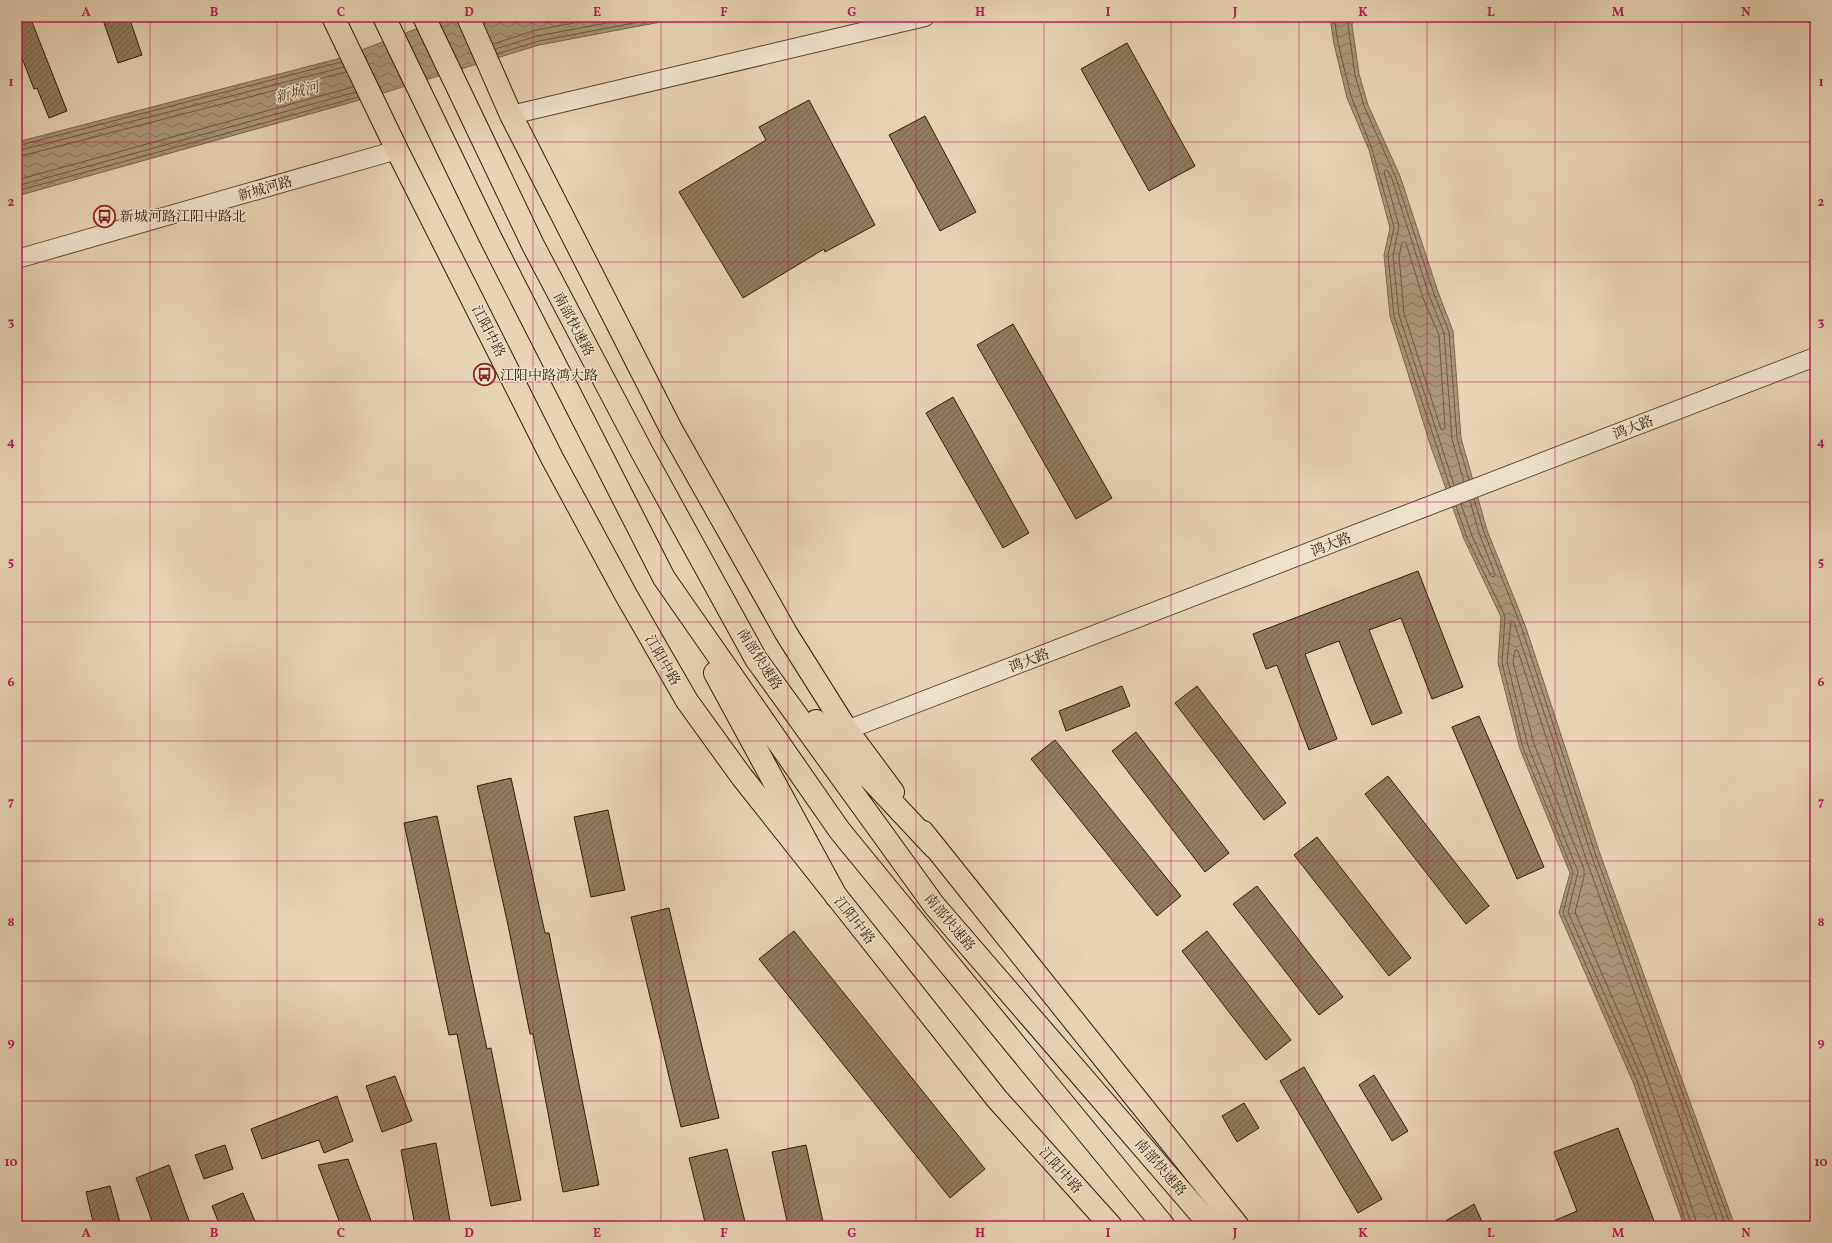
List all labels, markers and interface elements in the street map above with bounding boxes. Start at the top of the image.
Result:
text: A [81,4,91,22]
text: B [210,4,219,22]
text: C [337,4,345,22]
text: D [464,4,474,22]
text: E [593,4,601,22]
text: F [720,4,728,22]
text: G [847,4,857,22]
text: H [975,4,985,22]
text: I [1106,4,1111,22]
text: J [1232,4,1238,22]
text: K [1358,4,1368,22]
text: L [1487,4,1495,22]
text: M [1612,4,1625,22]
text: N [1741,4,1751,22]
text: 1 [8,74,14,92]
text: 1 [1818,74,1824,92]
water label: 新城河 [273,77,325,109]
street label: 新城河路 [236,173,295,206]
text: 2 [8,194,15,212]
text: 2 [1818,194,1825,212]
bus stop icon: 新城河路江阳中路北 [91,203,117,229]
place label: 新城河路江阳中路北 [120,208,246,227]
street label: 南部快速路 [548,289,597,360]
street label: 江阳中路 [466,302,509,361]
text: 3 [8,314,15,332]
text: 3 [1818,314,1825,332]
bus stop icon: 江阳中路鸿大路 [471,362,497,388]
place label: 江阳中路鸿大路 [500,367,598,386]
street label: 鸿大路 [1611,412,1657,445]
text: 4 [7,434,15,452]
text: 4 [1817,434,1825,452]
street label: 鸿大路 [1309,529,1355,562]
text: 5 [8,554,14,572]
text: 5 [1818,554,1824,572]
street label: 南部快速路 [732,625,786,694]
street label: 江阳中路 [639,632,684,690]
street label: 鸿大路 [1007,645,1053,678]
text: 6 [7,674,15,692]
text: 6 [1817,674,1825,692]
text: 7 [8,794,14,812]
text: 7 [1818,794,1824,812]
street label: 南部快速路 [919,890,979,956]
street label: 江阳中路 [829,893,879,949]
text: 8 [7,914,15,932]
text: 8 [1817,914,1825,932]
text: 9 [7,1034,15,1052]
text: 9 [1817,1034,1825,1052]
street label: 南部快速路 [1130,1135,1190,1201]
street label: 江阳中路 [1034,1144,1086,1198]
text: 10 [4,1154,18,1172]
text: 10 [1814,1154,1828,1172]
text: A [81,1225,91,1243]
text: B [210,1225,219,1243]
text: C [337,1225,345,1243]
text: D [464,1225,474,1243]
text: E [593,1225,601,1243]
text: F [720,1225,728,1243]
text: G [847,1225,857,1243]
text: H [975,1225,985,1243]
text: I [1106,1225,1111,1243]
text: J [1232,1225,1238,1243]
text: K [1358,1225,1368,1243]
text: L [1487,1225,1495,1243]
text: M [1612,1225,1625,1243]
text: N [1741,1225,1751,1243]

